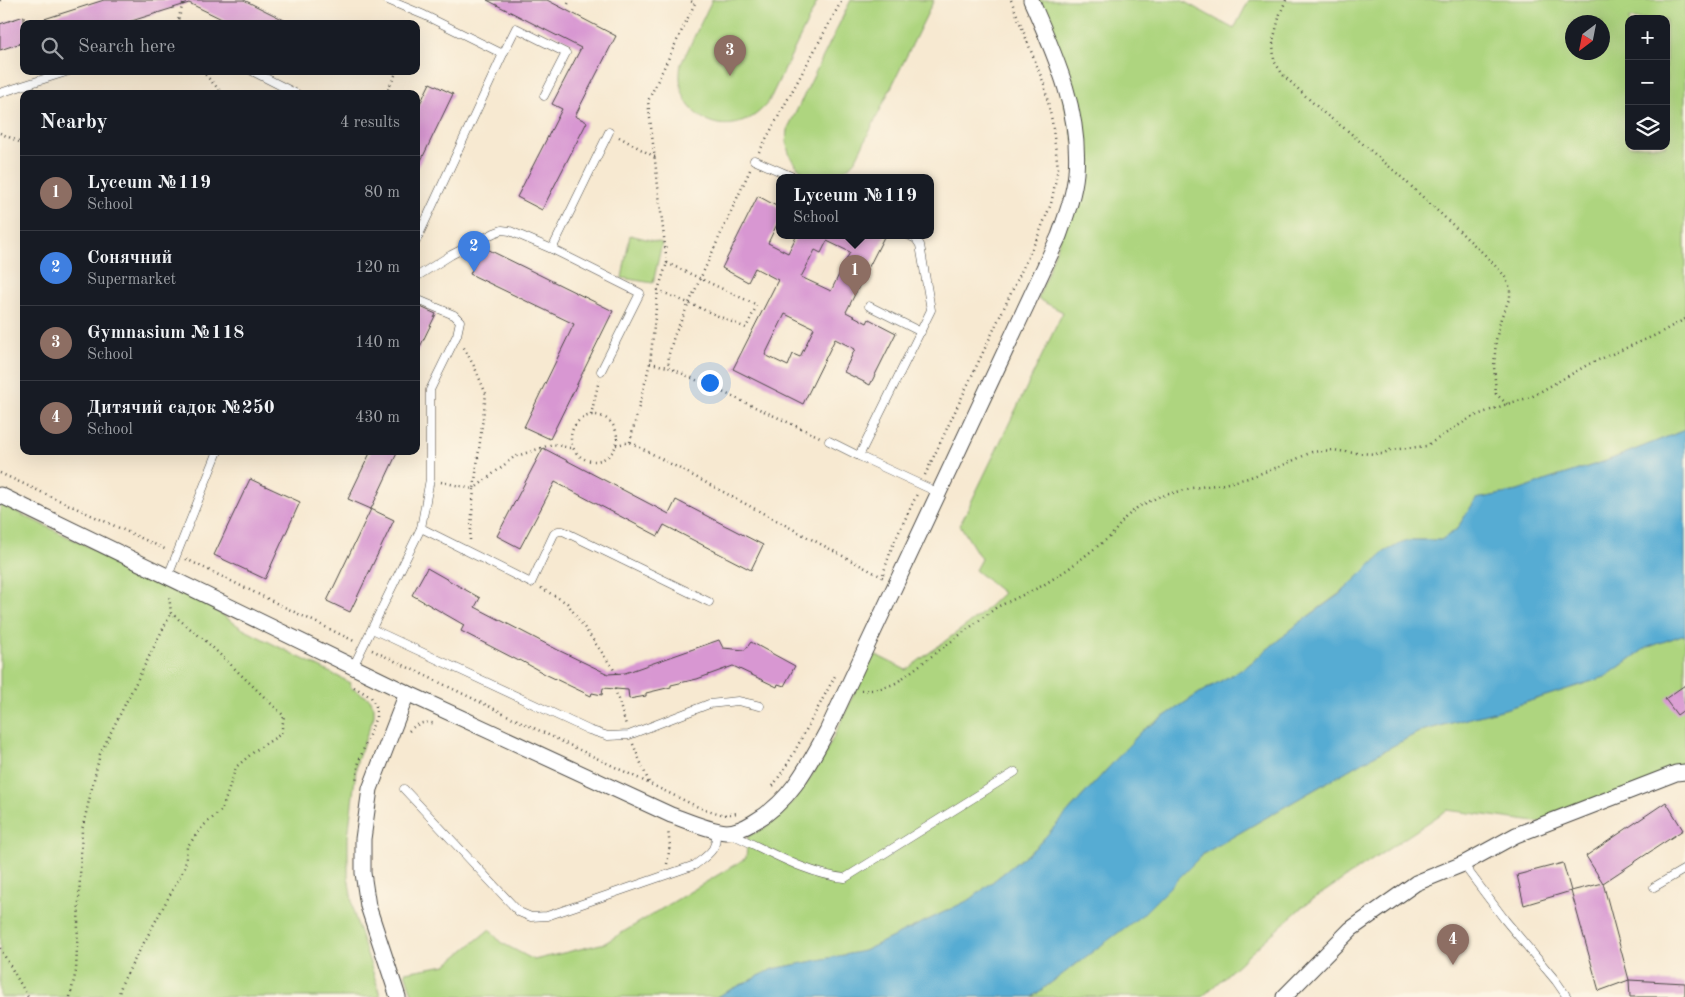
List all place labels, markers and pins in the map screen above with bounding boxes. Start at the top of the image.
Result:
pin: 3 [714,35,746,76]
pin: 2 [458,231,490,272]
pin: 1 [839,255,871,296]
pin: 4 [1437,924,1469,965]

